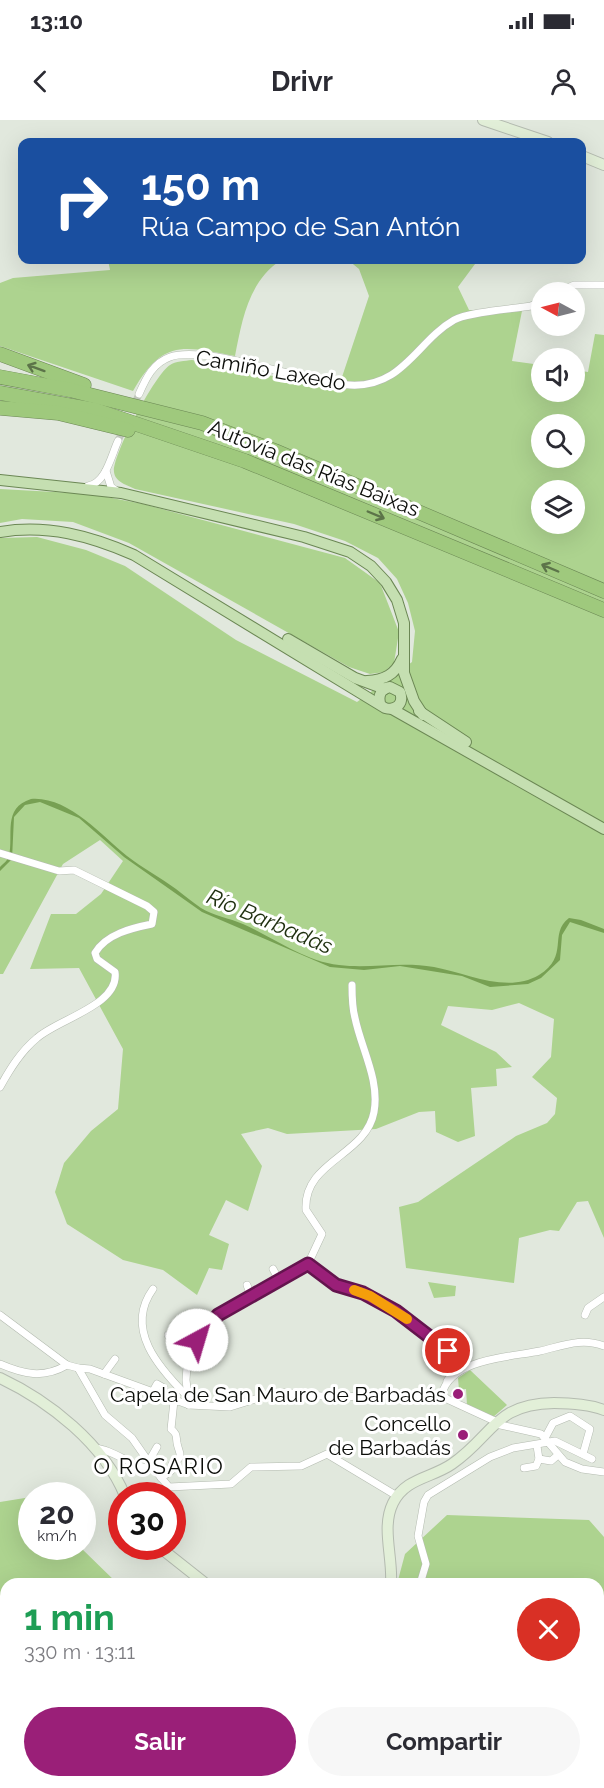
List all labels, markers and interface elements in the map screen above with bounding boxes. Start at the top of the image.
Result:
text: 13:10 [30,8,83,34]
icon: back [24,65,57,98]
icon: person [547,65,580,98]
text: Drivr [271,66,333,97]
text: 150 m [141,161,260,210]
icon: right [42,162,120,240]
text: Rúa Campo de San Antón [141,211,461,242]
north arrow [531,282,585,336]
map controls [531,282,585,534]
street label: Camiño Laxedo [194,345,348,395]
button: sound [531,348,585,402]
one-way arrow [27,362,46,373]
street label: Autovía das Rías Baixas [205,414,423,522]
button: search [531,414,585,468]
button: layers [531,480,585,534]
one-way arrow [366,510,385,521]
one-way arrow [541,562,560,573]
water label: Río Barbadás [203,883,337,959]
position arrow [165,1308,229,1372]
pin [422,1325,473,1376]
icon: arrive [431,1334,464,1367]
place label: Capela de San Mauro de Barbadás [110,1382,446,1407]
marker: Capela de San Mauro de Barbadás [451,1387,465,1401]
place label: Concello de Barbadás [328,1411,451,1460]
marker: Concello de Barbadás [456,1428,470,1442]
district label: O ROSARIO [94,1453,224,1479]
speed limit sign: 30 [108,1482,186,1560]
text: 20 [39,1496,75,1531]
text: km/h [37,1527,77,1545]
text: 1 min [24,1596,115,1638]
button: close [517,1598,580,1661]
text: 330 m · 13:11 [24,1640,135,1664]
button: Salir [24,1707,296,1776]
button: Compartir [308,1707,580,1776]

